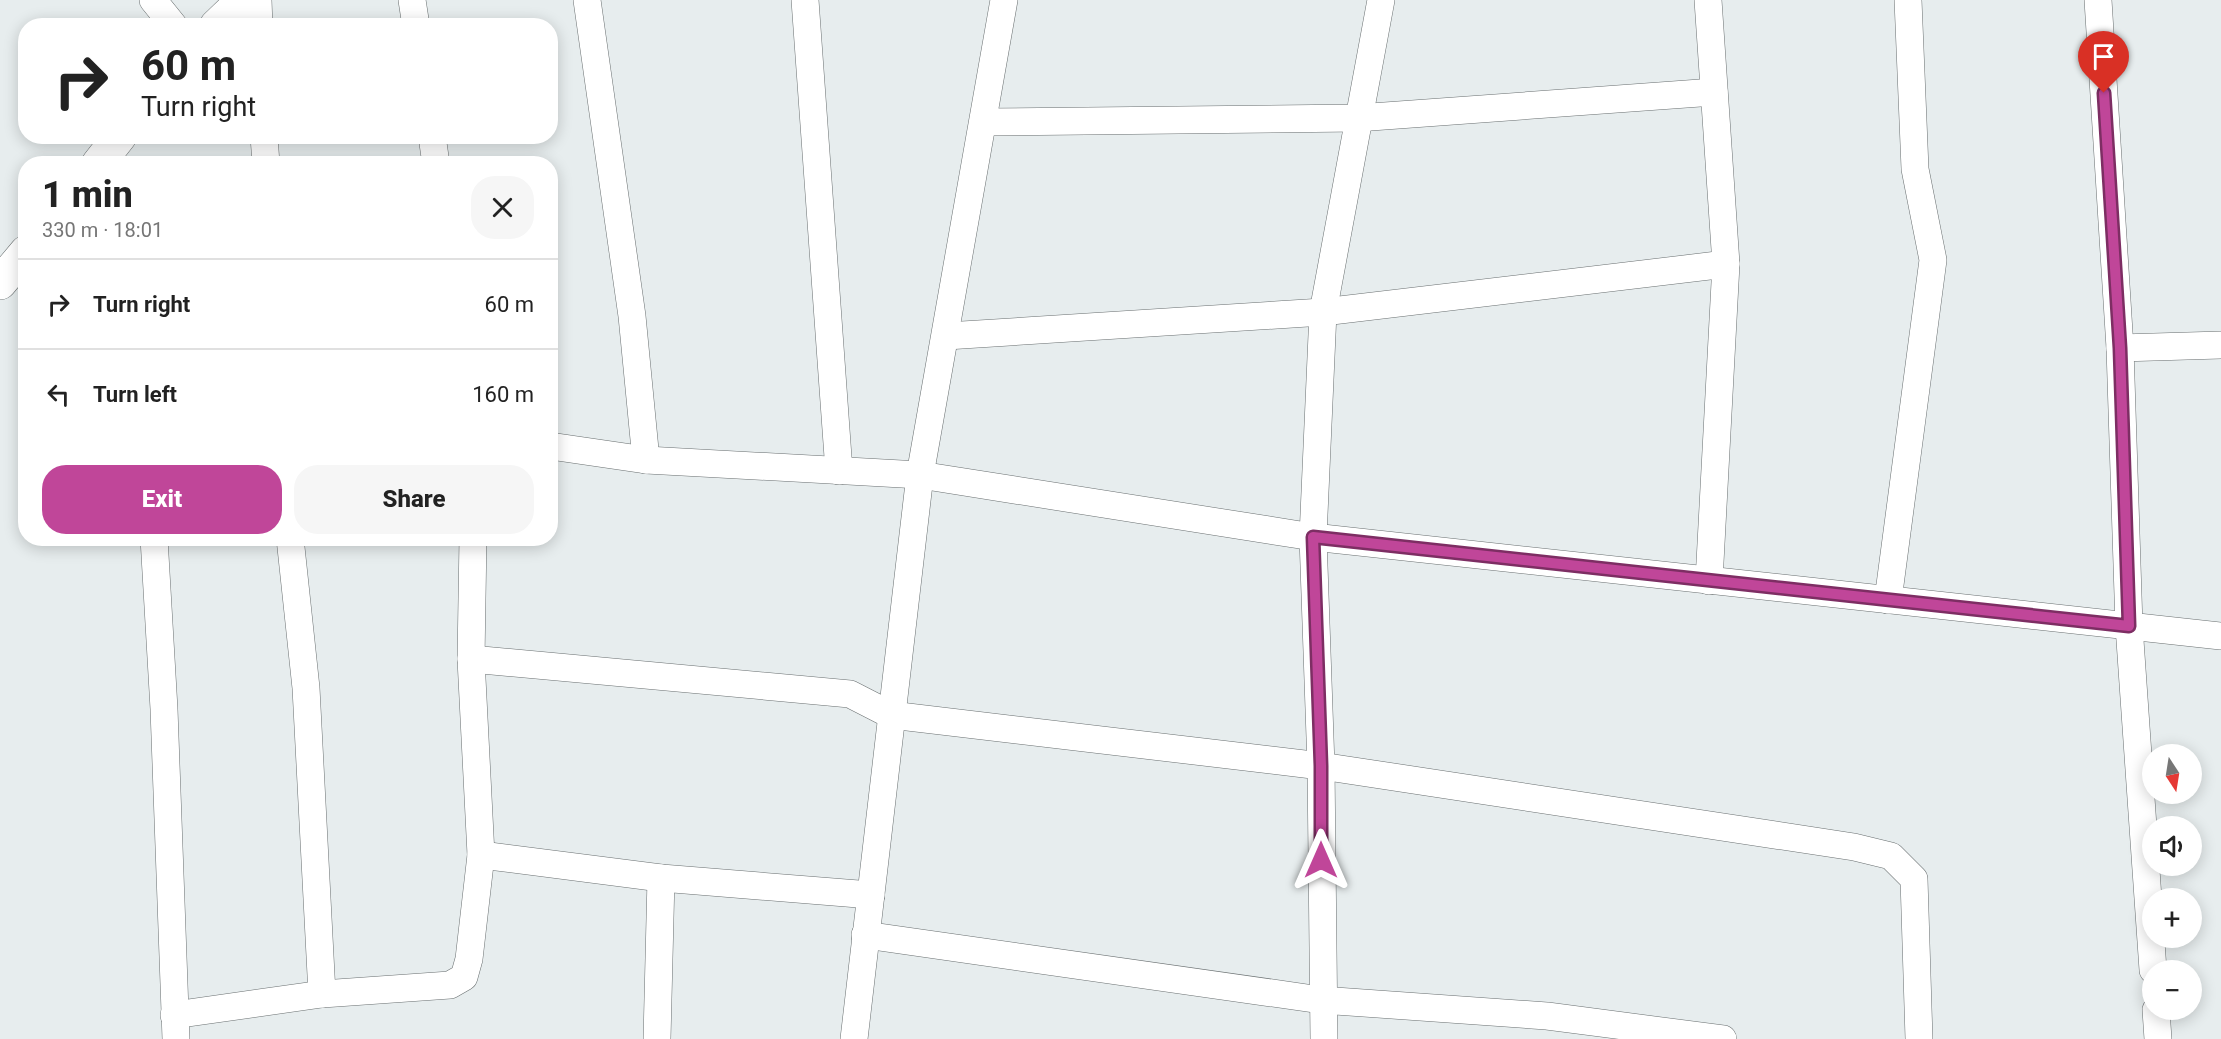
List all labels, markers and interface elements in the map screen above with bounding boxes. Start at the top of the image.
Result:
pin [2078,31,2129,93]
icon: arrive [2087,40,2120,73]
text: 60 m [141,41,236,90]
icon: right [42,42,120,120]
text: Turn right [141,91,256,123]
text: 1 min [42,174,133,216]
button: close [471,176,534,239]
text: 330 m · 18:01 [42,218,163,242]
icon: right [42,288,75,321]
text: Turn right [93,292,190,317]
text: 60 m [485,292,534,317]
icon: left [42,378,75,411]
text: Turn left [93,382,177,407]
text: 160 m [472,382,534,407]
button: Exit [42,465,282,534]
button: Share [294,465,534,534]
north arrow [2142,744,2202,804]
map controls [2142,744,2202,1020]
button: sound [2142,816,2202,876]
position arrow [1289,828,1353,892]
button: + [2142,888,2202,948]
button: − [2142,960,2202,1020]

